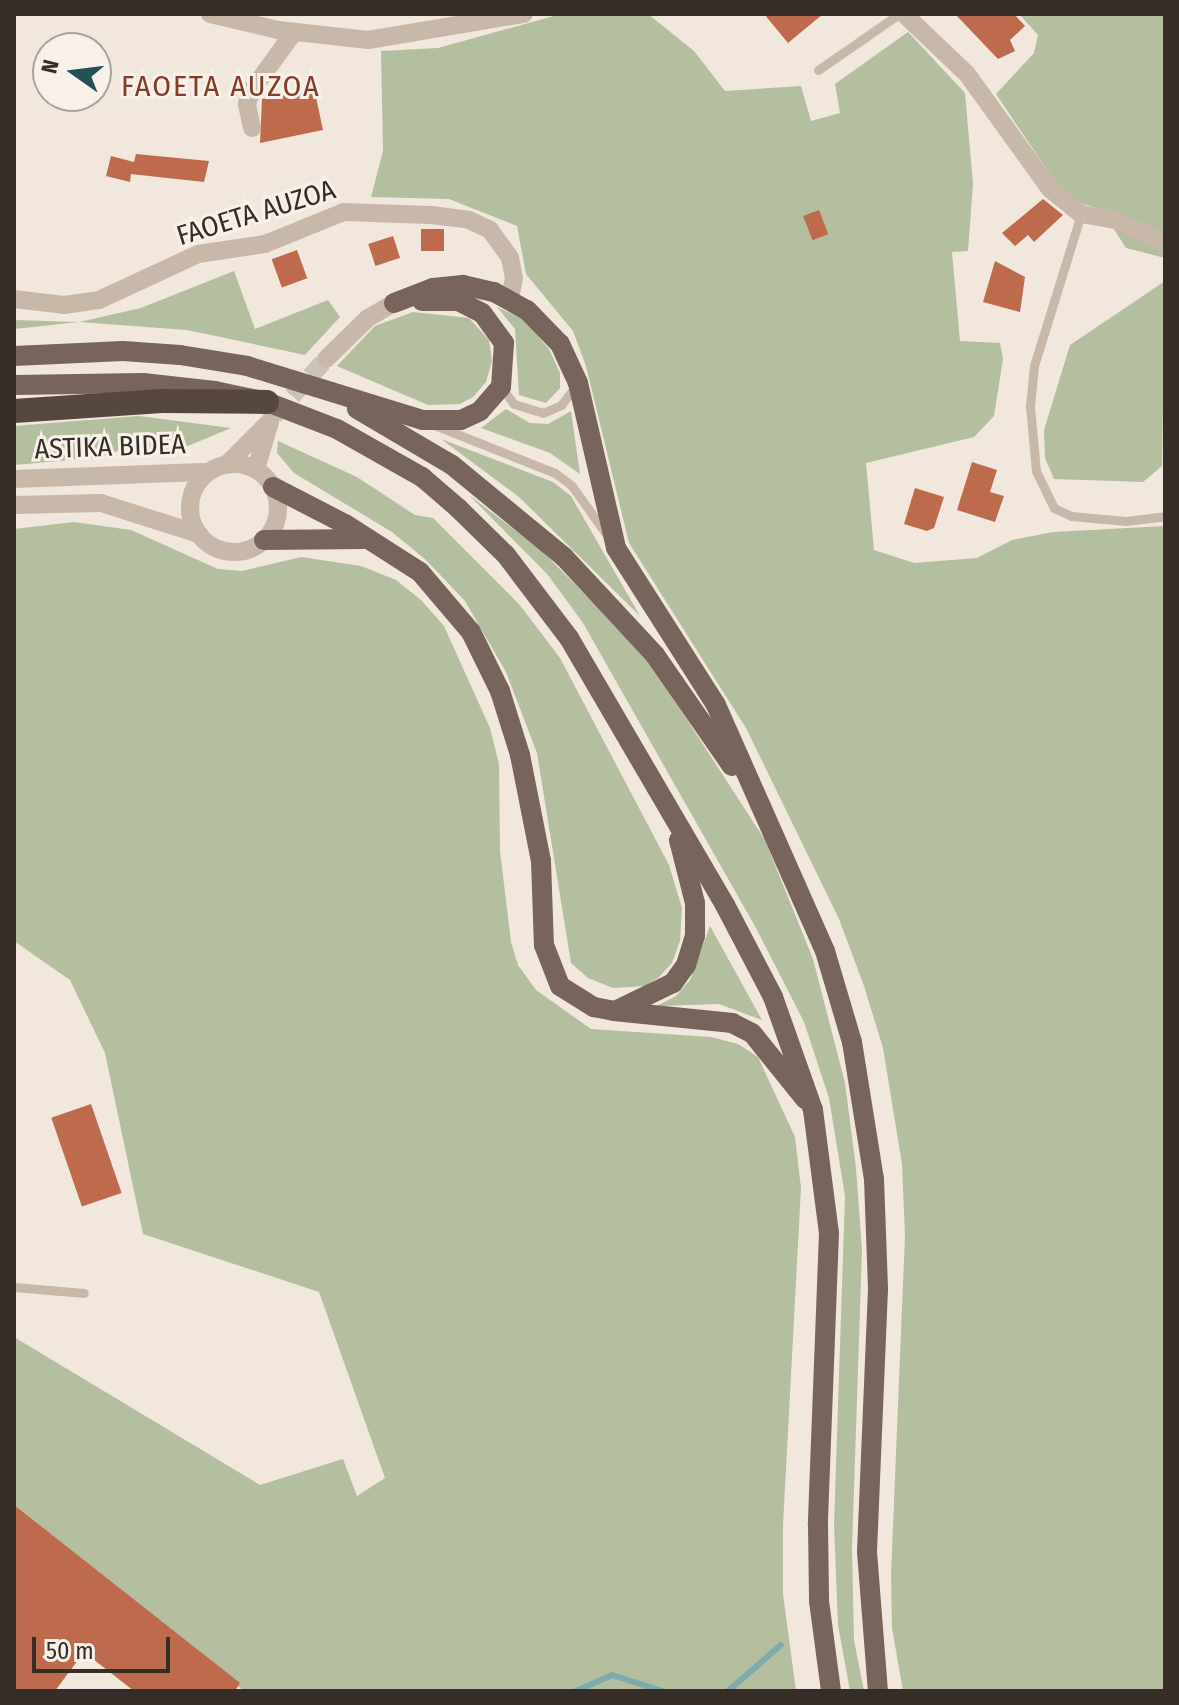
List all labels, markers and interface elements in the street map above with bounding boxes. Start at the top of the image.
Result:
north arrow [32,32,112,112]
text: N [35,57,65,76]
district label: FAOETA AUZOA [121,68,321,104]
street label: FAOETA AUZOA [173,173,339,253]
street label: ASTIKA BIDEA [34,428,186,466]
scale bar [36,1621,174,1671]
text: 50 m [46,1637,94,1665]

